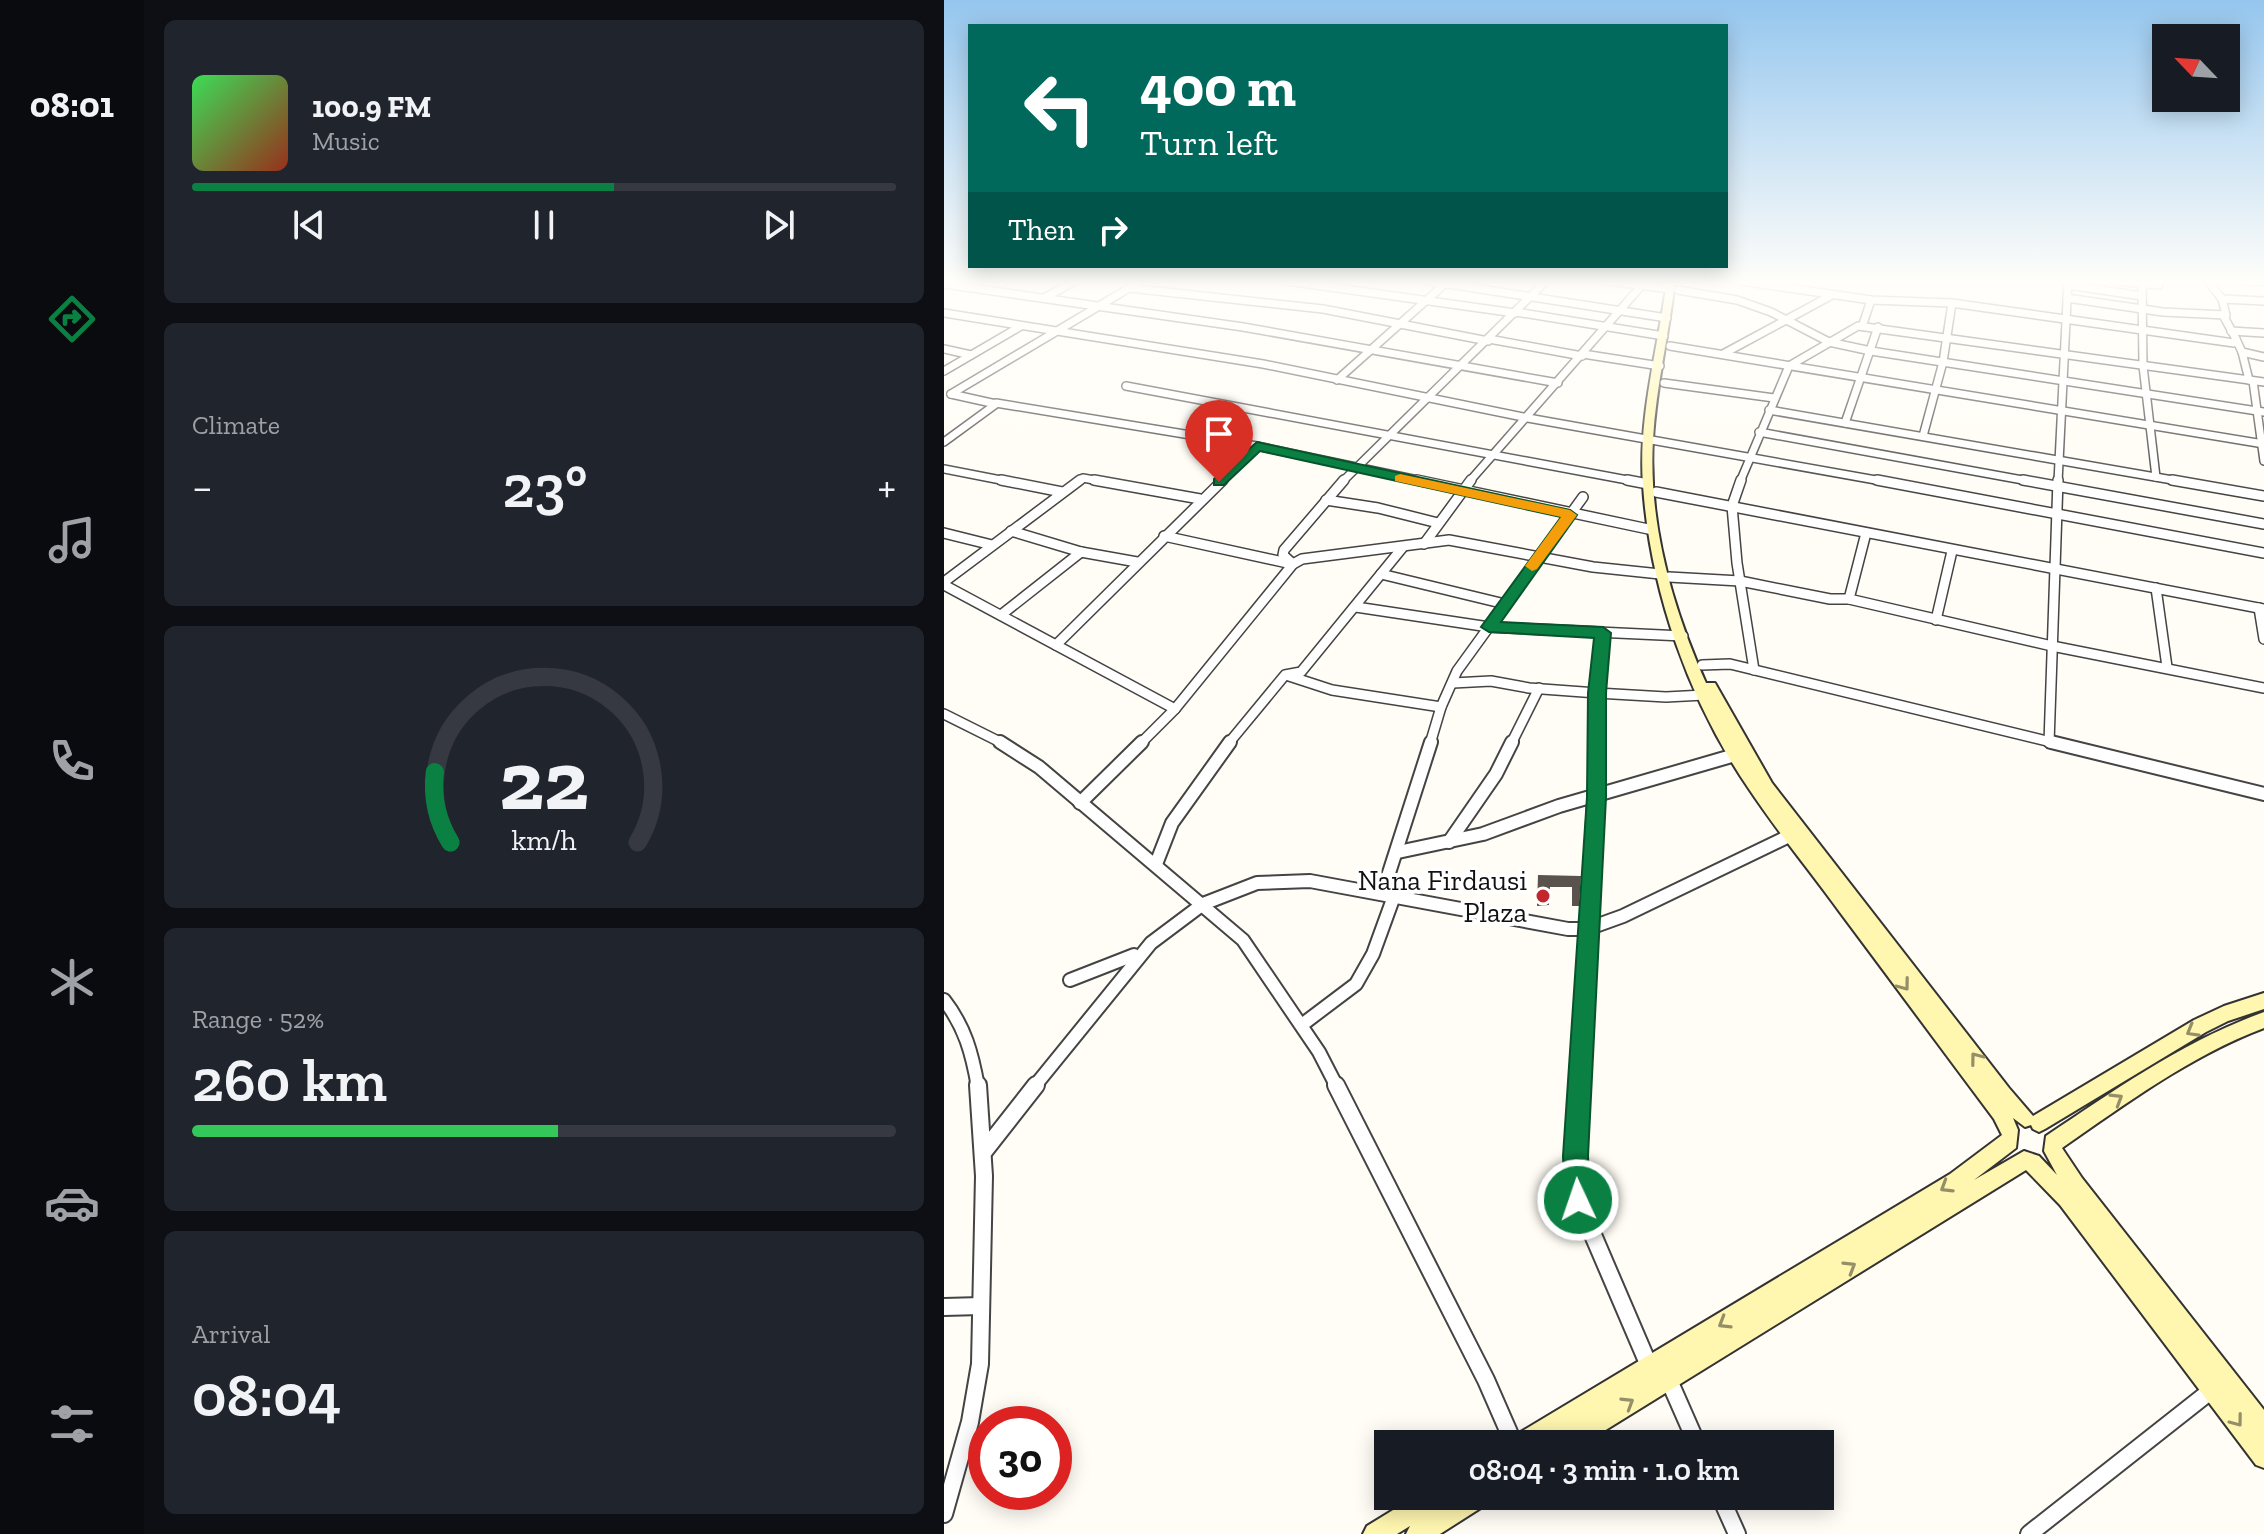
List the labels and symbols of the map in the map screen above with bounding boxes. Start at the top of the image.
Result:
north arrow [2152,24,2240,112]
pin [1185,400,1253,482]
place label: Nana Firdausi Plaza [1358,864,1527,929]
marker: Nana Firdausi Plaza [1534,887,1552,905]
one-way arrow [1894,977,1908,991]
one-way arrow [2187,1021,2201,1037]
one-way arrow [1971,1052,1985,1067]
one-way arrow [2108,1093,2123,1108]
position arrow [1536,1158,1620,1242]
one-way arrow [1940,1178,1955,1193]
one-way arrow [1841,1261,1856,1277]
one-way arrow [1718,1313,1733,1329]
one-way arrow [1619,1397,1634,1412]
speed limit sign: 30 [968,1406,1072,1510]
one-way arrow [2227,1412,2241,1427]

